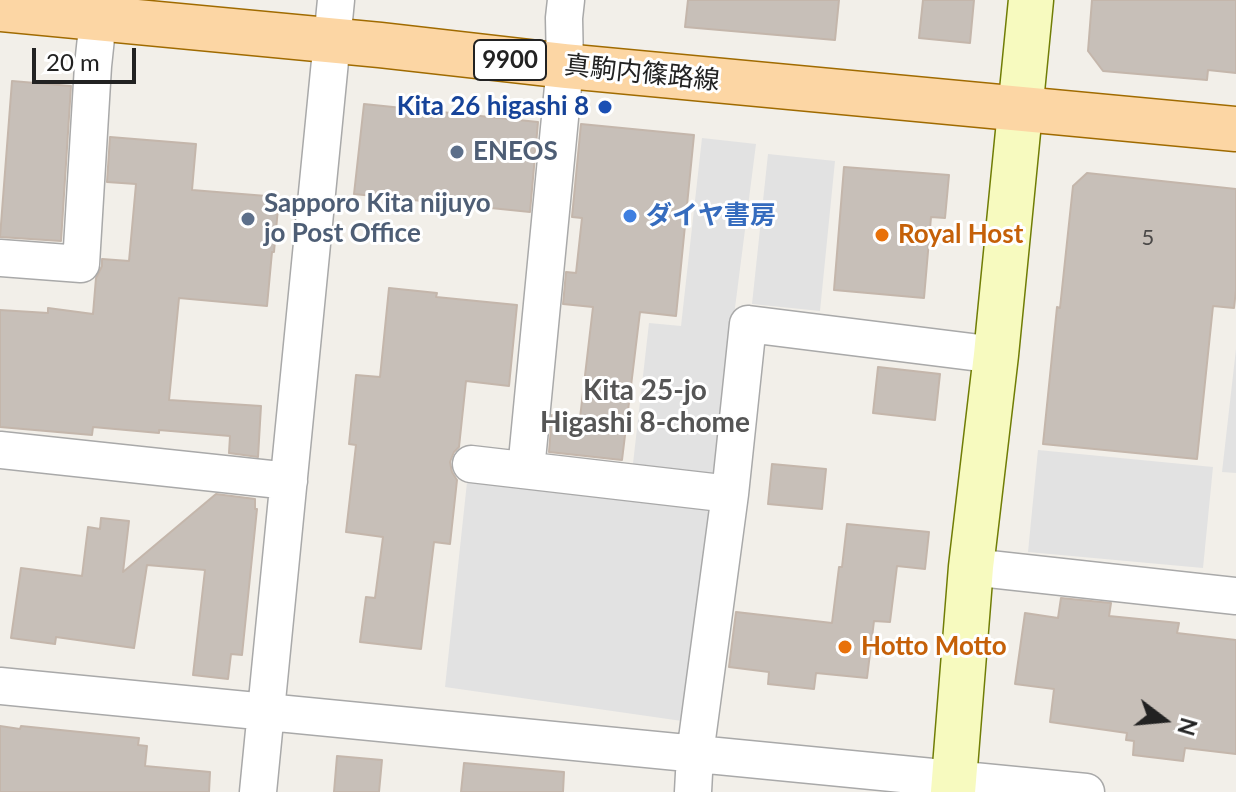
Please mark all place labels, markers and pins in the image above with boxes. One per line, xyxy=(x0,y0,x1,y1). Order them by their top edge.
place label: Kita 26 higashi 8 xyxy=(397,91,589,123)
marker: Kita 26 higashi 8 xyxy=(596,98,614,116)
place label: ENEOS xyxy=(473,136,558,168)
marker: ENEOS xyxy=(448,143,466,161)
place label: Sapporo Kita nijuyo jo Post Office xyxy=(264,188,491,250)
place label: ダイヤ書房 xyxy=(646,200,776,232)
marker: ダイヤ書房 xyxy=(621,207,639,225)
marker: Sapporo Kita nijuyo jo Post Office xyxy=(239,210,257,228)
place label: Royal Host xyxy=(898,219,1023,251)
marker: Royal Host xyxy=(873,226,891,244)
place label: Hotto Motto xyxy=(861,631,1007,663)
marker: Hotto Motto xyxy=(836,638,854,656)

